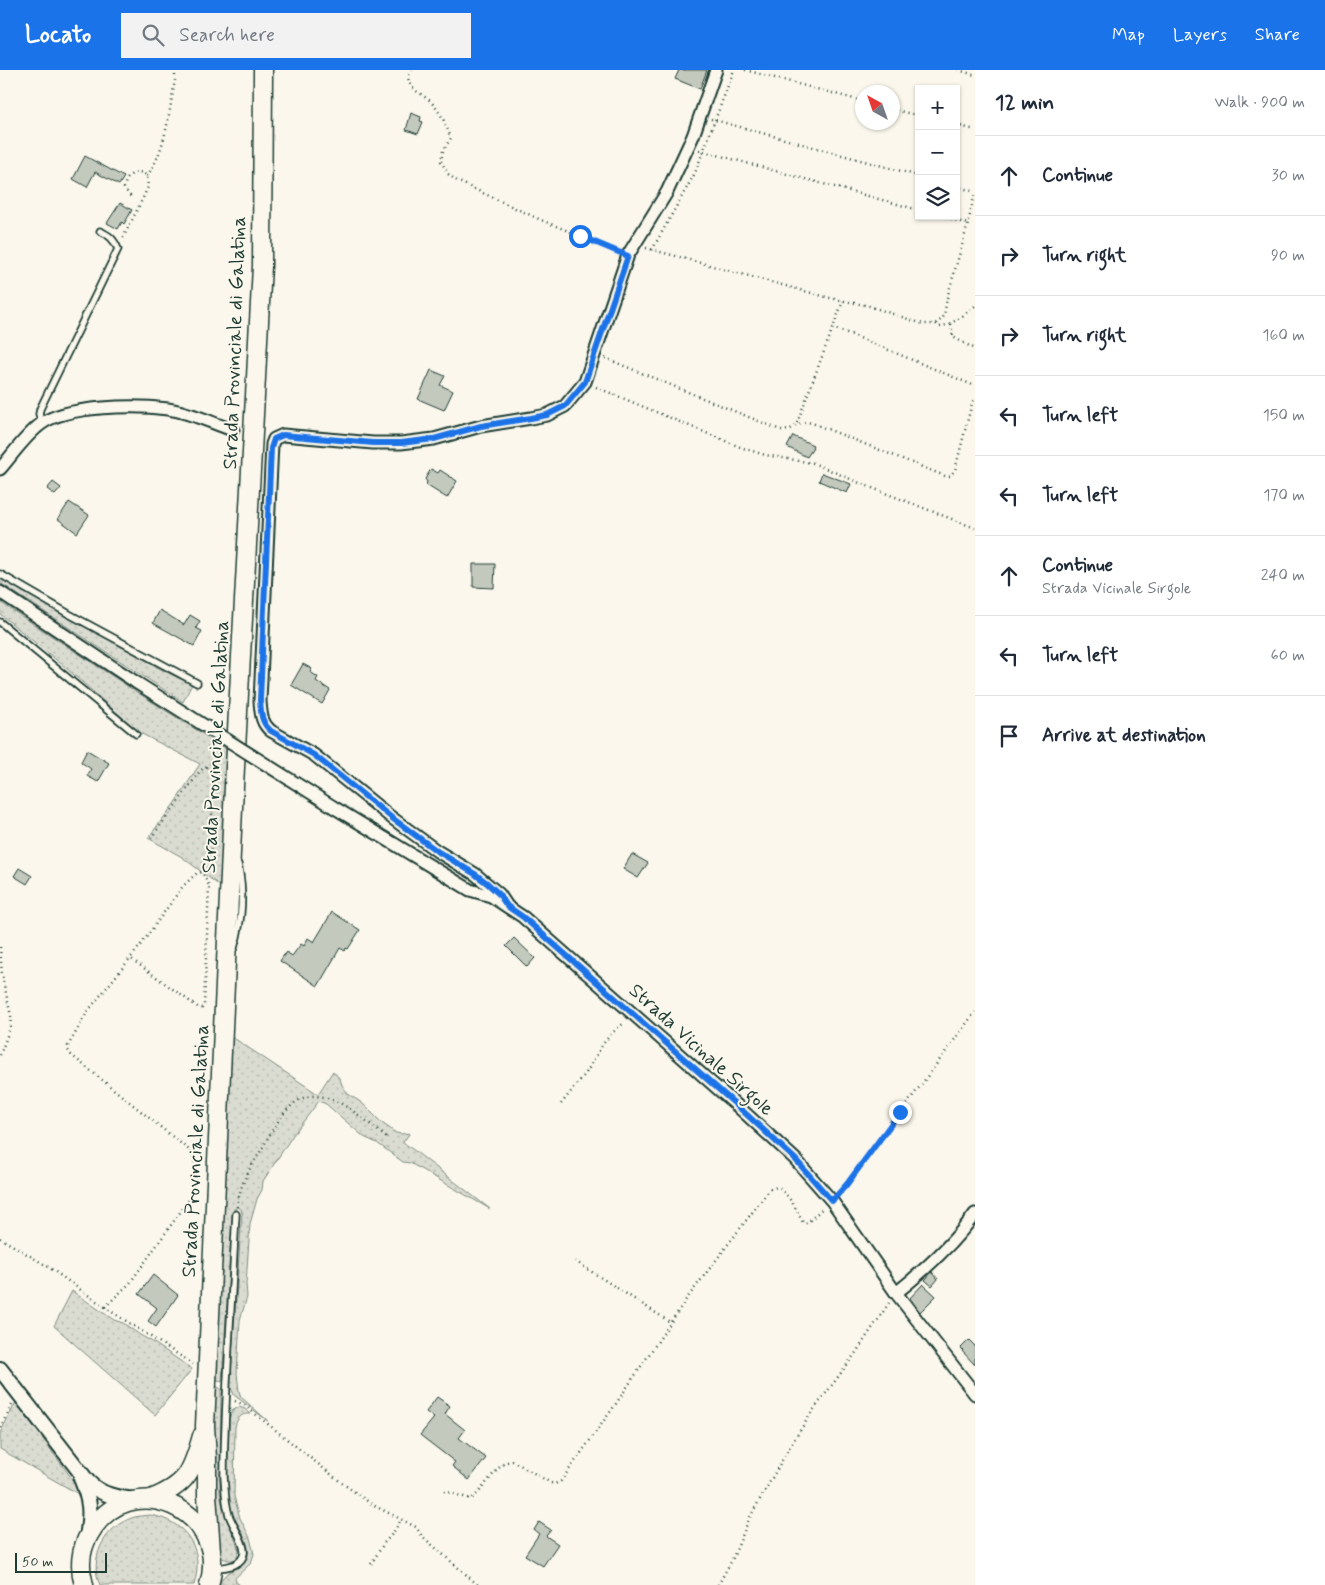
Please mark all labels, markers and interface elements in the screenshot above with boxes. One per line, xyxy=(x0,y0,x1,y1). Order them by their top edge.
search box xyxy=(121,13,471,58)
text: Locato xyxy=(25,20,91,51)
icon: search xyxy=(139,21,167,49)
text: Search here xyxy=(179,23,275,48)
text: Map xyxy=(1112,23,1145,47)
text: Layers xyxy=(1173,23,1227,47)
text: Share xyxy=(1255,23,1300,47)
north arrow xyxy=(855,85,900,130)
map controls xyxy=(915,85,960,220)
button: + xyxy=(915,85,960,130)
text: 12 min xyxy=(995,89,1054,117)
text: Walk · 900 m xyxy=(1214,92,1305,113)
button: − xyxy=(915,130,960,175)
icon: ahead xyxy=(995,162,1023,190)
text: Continue xyxy=(1042,163,1113,188)
text: 30 m xyxy=(1272,165,1305,186)
button: layers xyxy=(915,175,960,220)
street label: Strada Provinciale di Galatina xyxy=(217,216,253,470)
route start xyxy=(569,225,592,248)
icon: right xyxy=(995,242,1023,270)
text: Turn right xyxy=(1042,243,1126,268)
text: 90 m xyxy=(1271,245,1305,266)
icon: right xyxy=(995,322,1023,350)
text: Turn right xyxy=(1042,323,1126,348)
text: 160 m xyxy=(1262,325,1305,346)
icon: left xyxy=(995,402,1023,430)
text: Turn left xyxy=(1042,403,1118,428)
text: 150 m xyxy=(1263,405,1305,426)
icon: left xyxy=(995,482,1023,510)
text: Turn left xyxy=(1042,483,1118,508)
text: 170 m xyxy=(1263,485,1305,506)
text: Continue xyxy=(1042,553,1113,578)
icon: ahead xyxy=(995,562,1023,590)
text: 240 m xyxy=(1261,565,1305,586)
text: Strada Vicinale Sirgole xyxy=(1042,578,1191,599)
street label: Strada Provinciale di Galatina xyxy=(196,620,236,874)
icon: left xyxy=(995,642,1023,670)
text: Turn left xyxy=(1042,643,1118,668)
text: 60 m xyxy=(1271,645,1305,666)
icon: arrive xyxy=(995,722,1023,750)
text: Arrive at destination xyxy=(1042,723,1206,748)
street label: Strada Vicinale Sirgole xyxy=(621,978,779,1124)
street label: Strada Provinciale di Galatina xyxy=(176,1024,216,1278)
route end xyxy=(889,1101,912,1124)
scale bar xyxy=(15,1550,108,1573)
text: 50 m xyxy=(22,1553,53,1571)

